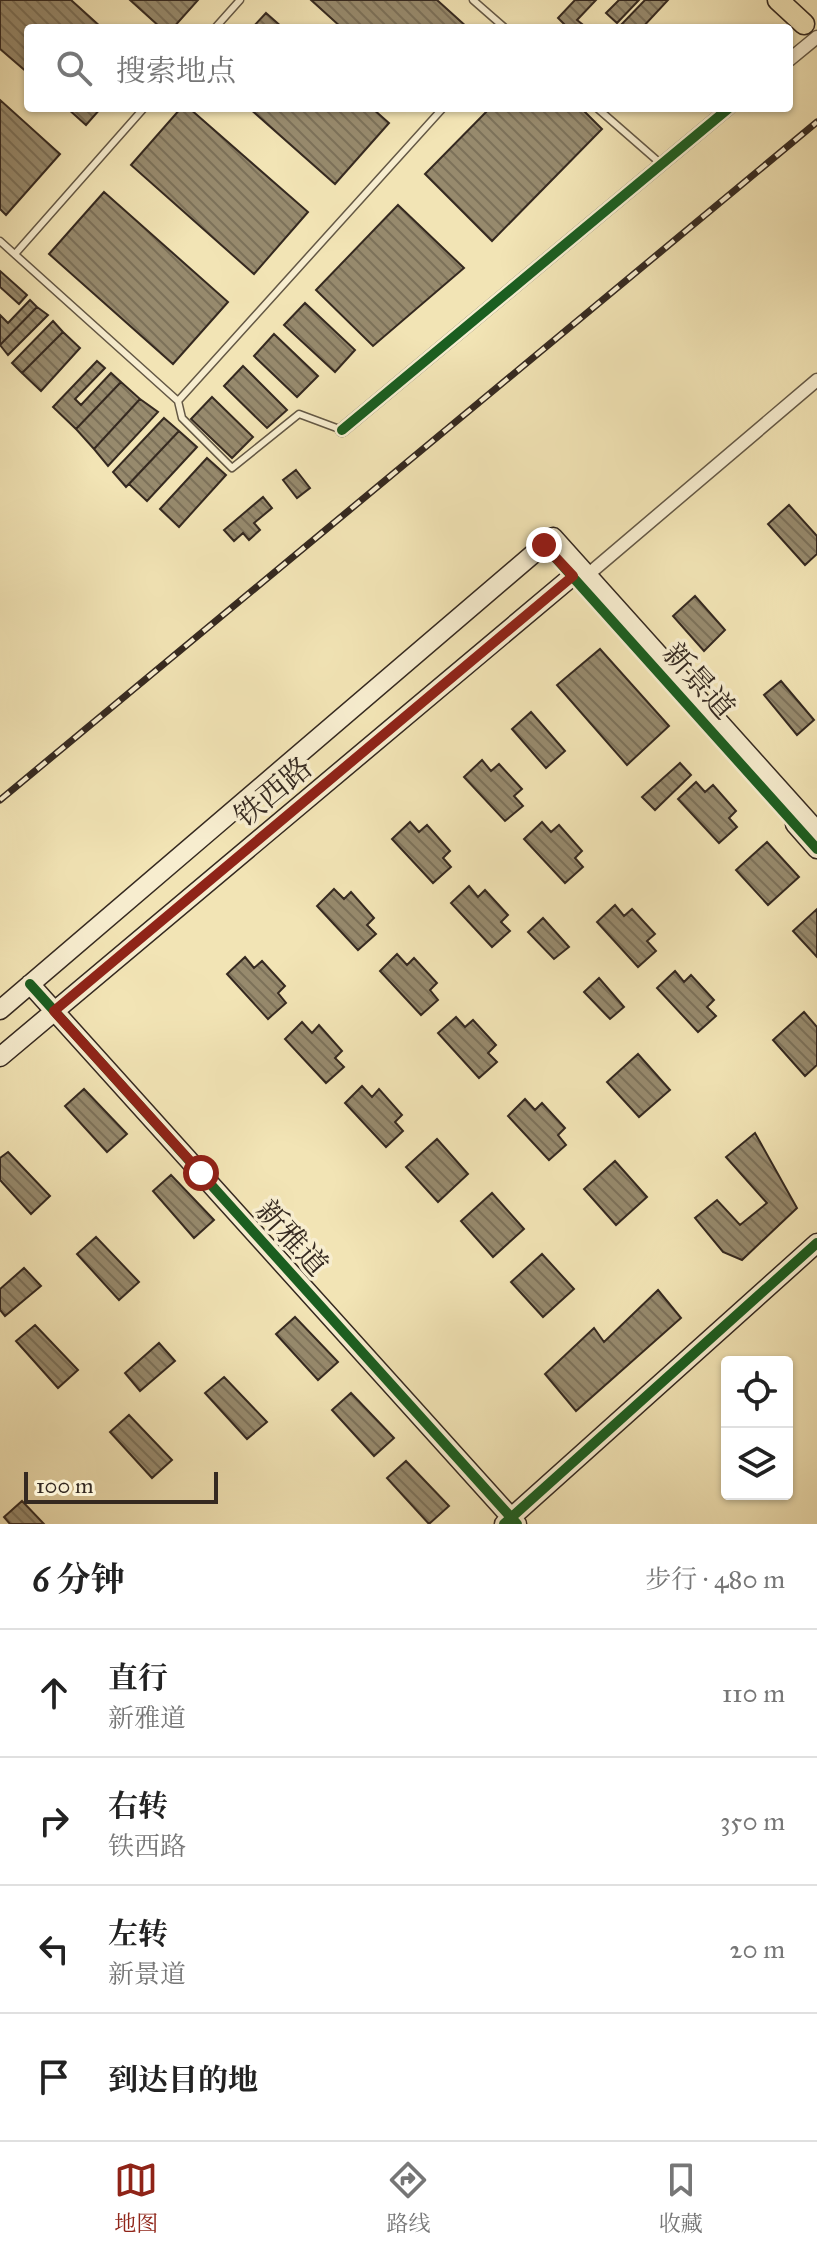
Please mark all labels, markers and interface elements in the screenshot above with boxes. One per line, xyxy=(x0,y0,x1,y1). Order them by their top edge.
search box xyxy=(24,24,793,112)
icon: search xyxy=(52,46,96,90)
text: 搜索地点 xyxy=(116,53,236,89)
route end xyxy=(526,527,562,563)
street label: 新景道 xyxy=(656,636,742,726)
street label: 铁西路 xyxy=(227,749,319,835)
route start xyxy=(183,1155,219,1191)
street label: 新雅道 xyxy=(249,1193,335,1283)
map controls xyxy=(721,1356,793,1500)
button: locate xyxy=(721,1356,793,1428)
button: layers xyxy=(721,1428,793,1500)
scale bar xyxy=(24,1468,218,1504)
text: 100 m xyxy=(36,1472,93,1499)
text: 6 分钟 xyxy=(32,1559,125,1600)
text: 步行 · 480 m xyxy=(645,1563,785,1595)
text: 直行 xyxy=(108,1660,168,1696)
icon: ahead xyxy=(32,1671,76,1715)
text: 110 m xyxy=(722,1677,785,1709)
text: 新雅道 xyxy=(108,1702,186,1734)
text: 右转 xyxy=(108,1788,168,1824)
icon: right xyxy=(32,1799,76,1843)
text: 350 m xyxy=(720,1805,785,1837)
text: 铁西路 xyxy=(108,1830,186,1862)
text: 左转 xyxy=(108,1916,168,1952)
icon: left xyxy=(32,1927,76,1971)
text: 20 m xyxy=(730,1933,785,1965)
text: 新景道 xyxy=(108,1958,186,1990)
icon: arrive xyxy=(32,2055,76,2099)
text: 到达目的地 xyxy=(108,2062,258,2098)
tab: 地图 xyxy=(114,2158,158,2237)
tab: 路线 xyxy=(386,2158,431,2237)
tab: 收藏 xyxy=(659,2158,703,2237)

